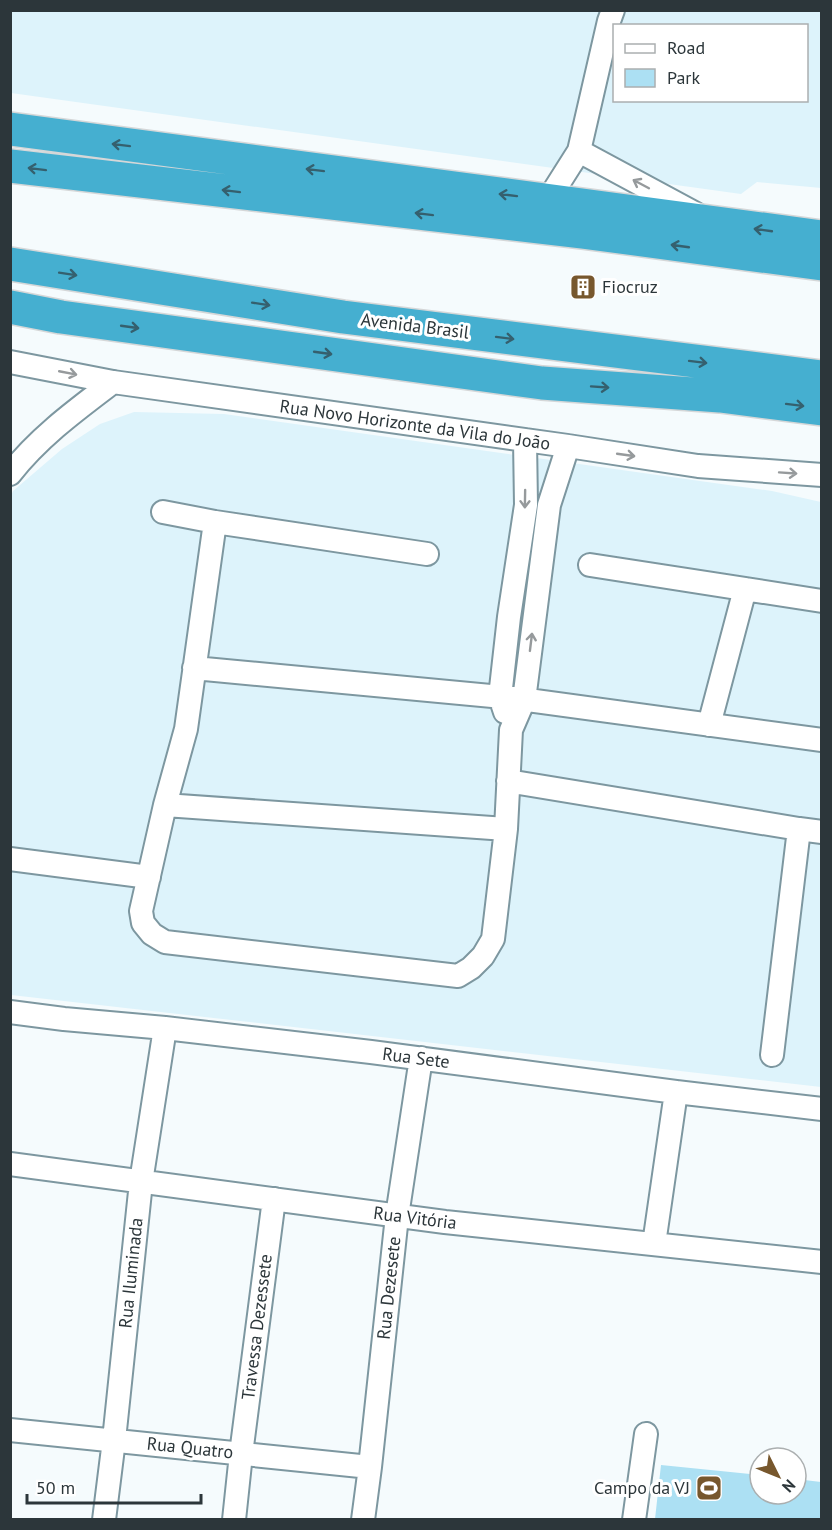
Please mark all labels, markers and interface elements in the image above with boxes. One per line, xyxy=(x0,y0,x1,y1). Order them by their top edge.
legend xyxy=(613,24,808,102)
text: Road xyxy=(667,36,705,59)
text: Park xyxy=(667,66,700,89)
one-way arrow xyxy=(112,139,132,150)
one-way arrow xyxy=(27,163,47,174)
one-way arrow xyxy=(305,164,325,175)
one-way arrow xyxy=(633,178,650,190)
one-way arrow xyxy=(221,186,241,197)
one-way arrow xyxy=(499,189,518,200)
one-way arrow xyxy=(415,208,435,219)
one-way arrow xyxy=(754,224,774,235)
one-way arrow xyxy=(671,240,691,251)
one-way arrow xyxy=(58,268,78,279)
building icon: Fiocruz xyxy=(568,272,598,302)
place label: Fiocruz xyxy=(602,275,658,298)
one-way arrow xyxy=(250,299,270,310)
street label: Avenida Brasil xyxy=(360,307,471,344)
one-way arrow xyxy=(120,321,140,332)
one-way arrow xyxy=(495,332,514,343)
one-way arrow xyxy=(313,348,333,359)
one-way arrow xyxy=(688,357,708,368)
one-way arrow xyxy=(58,368,77,379)
one-way arrow xyxy=(590,382,610,393)
street label: Rua Novo Horizonte da Vila do João xyxy=(278,394,552,455)
one-way arrow xyxy=(784,400,804,411)
one-way arrow xyxy=(615,450,635,461)
one-way arrow xyxy=(778,467,798,478)
one-way arrow xyxy=(519,488,531,508)
one-way arrow xyxy=(526,633,537,653)
street label: Rua Sete xyxy=(381,1042,451,1073)
street label: Rua Vitória xyxy=(372,1201,458,1234)
street label: Rua Iluminada xyxy=(113,1217,148,1329)
street label: Rua Dezesete xyxy=(372,1235,405,1341)
street label: Travessa Dezessete xyxy=(236,1253,277,1401)
street label: Rua Quatro xyxy=(146,1432,234,1463)
north arrow xyxy=(748,1446,808,1506)
scale bar xyxy=(27,1467,201,1505)
sports icon: Campo da VJ xyxy=(694,1473,724,1503)
text: 50 m xyxy=(36,1476,75,1499)
place label: Campo da VJ xyxy=(594,1476,690,1499)
text: N xyxy=(778,1476,800,1497)

